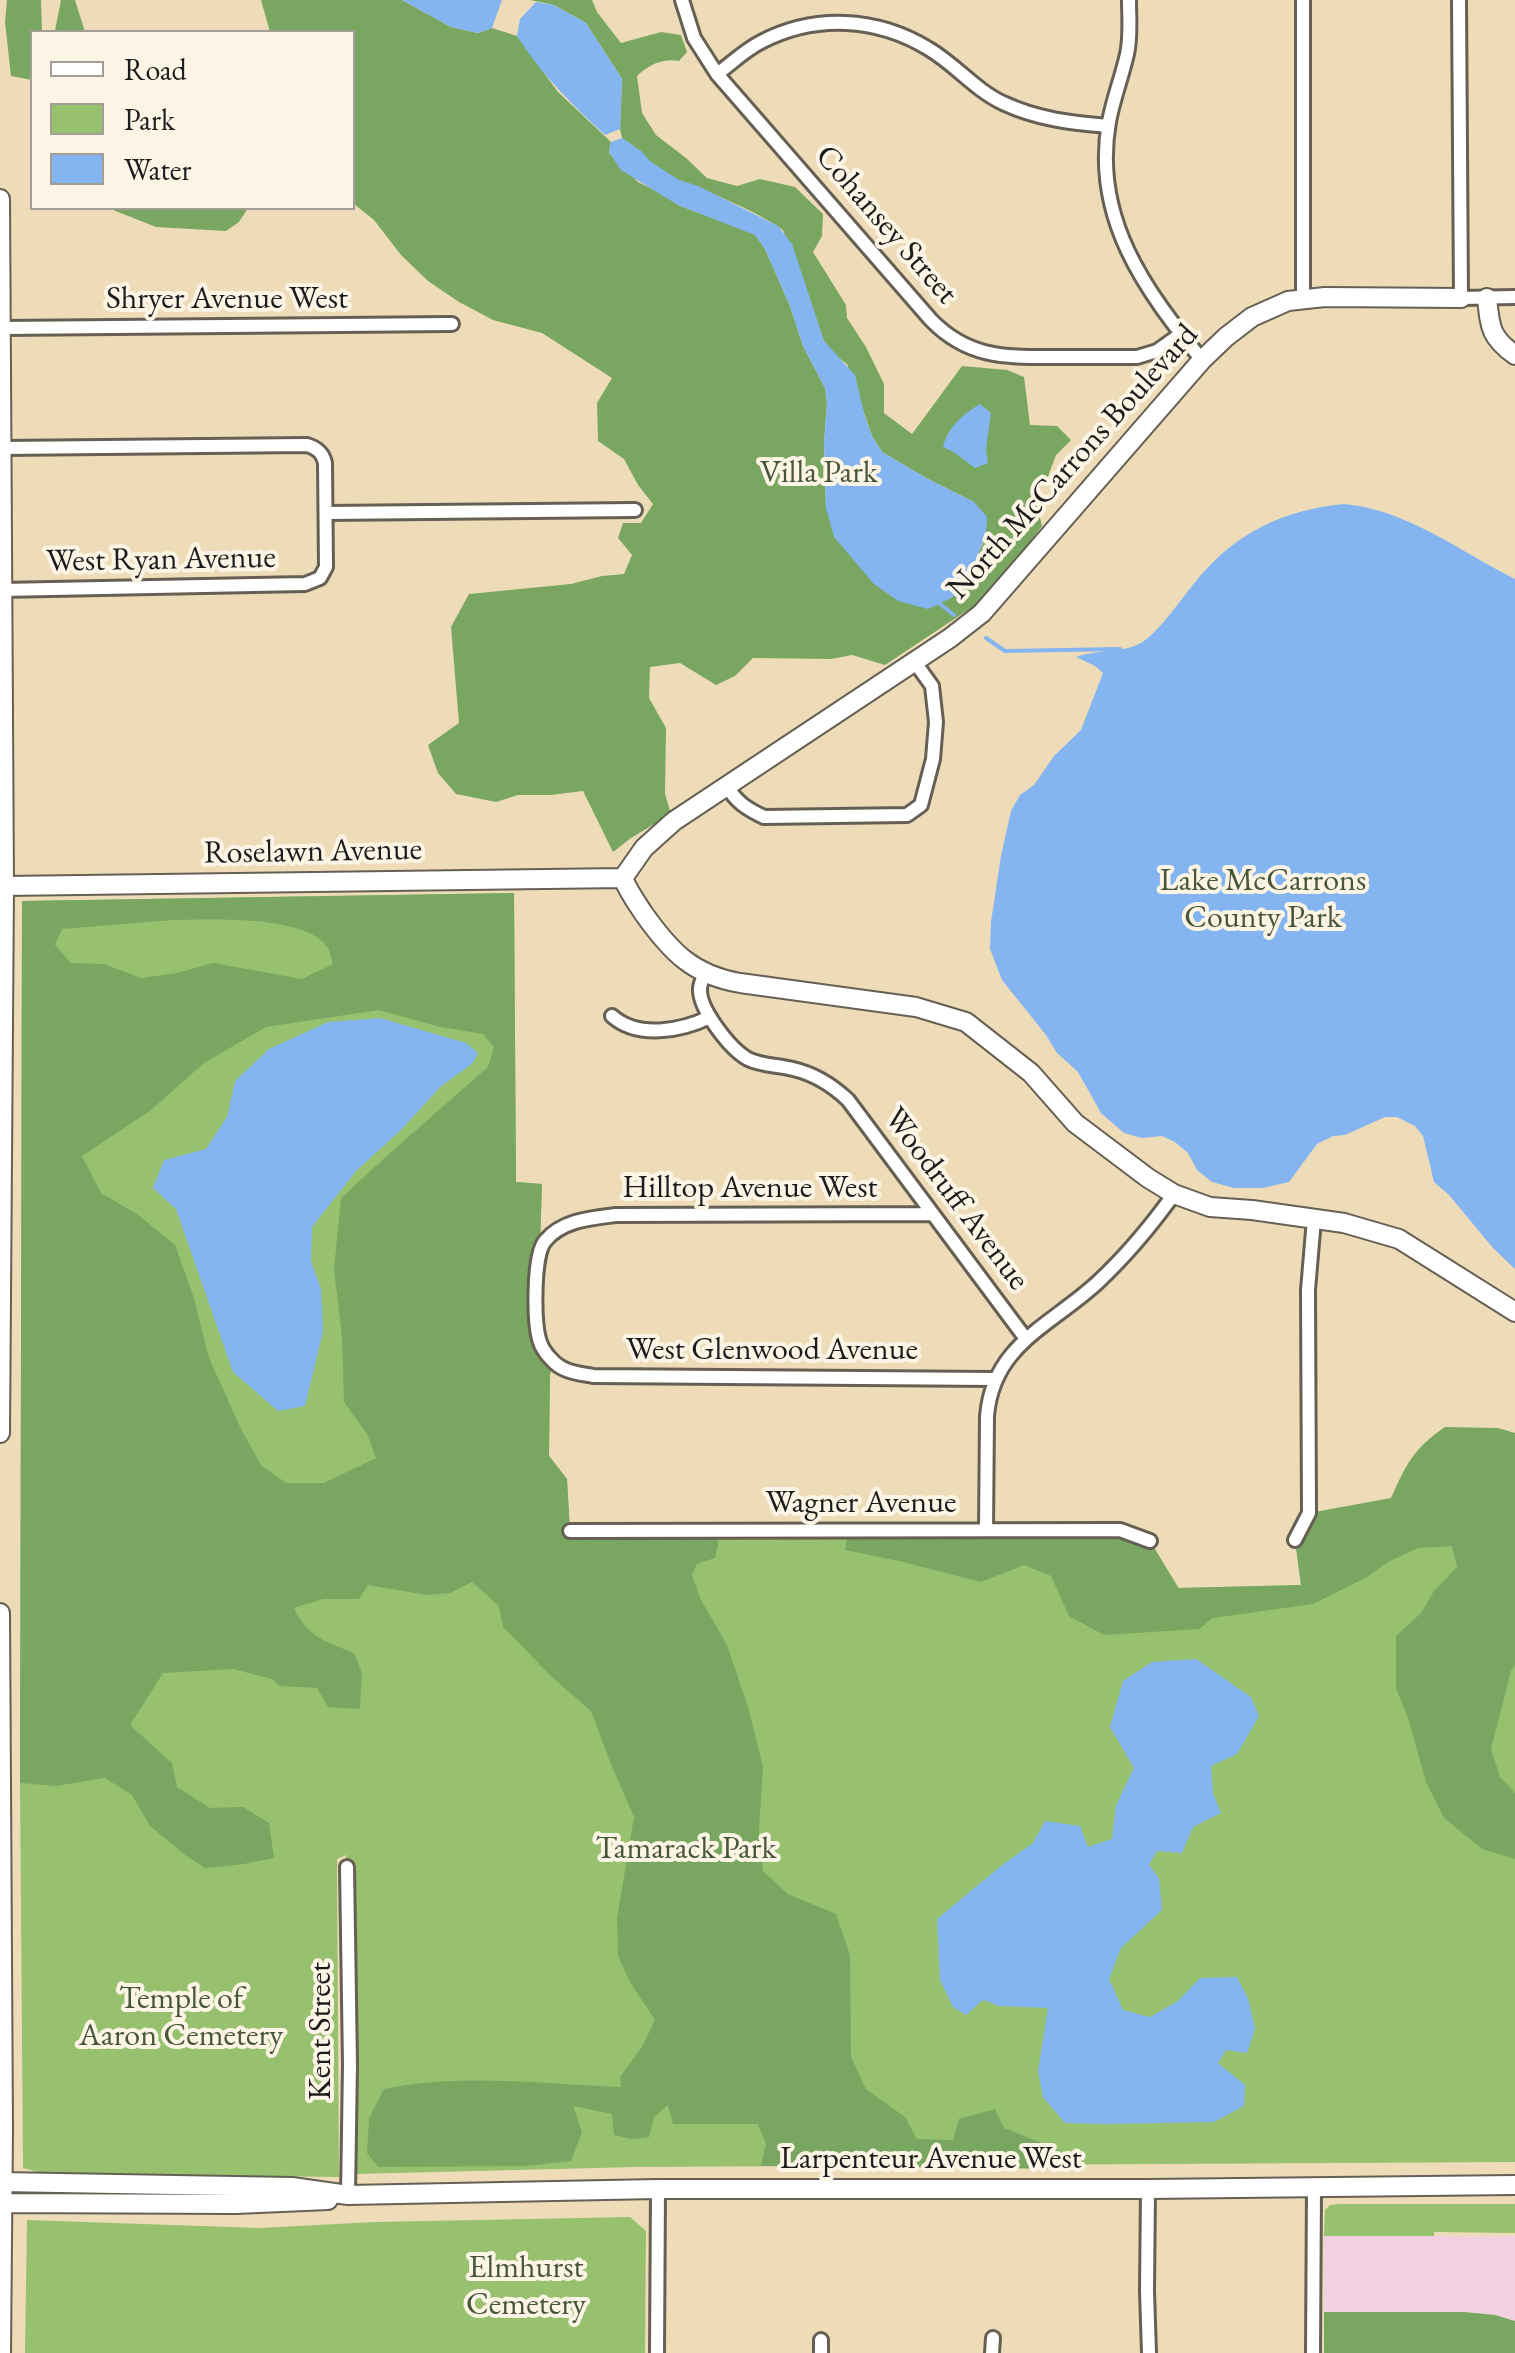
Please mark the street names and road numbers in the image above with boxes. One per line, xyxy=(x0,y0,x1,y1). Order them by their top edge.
street label: Cohansey Street xyxy=(807,138,965,312)
street label: Shryer Avenue West xyxy=(106,280,348,318)
street label: North McCarrons Boulevard xyxy=(939,316,1207,608)
street label: West Ryan Avenue xyxy=(46,539,276,581)
street label: Roselawn Avenue xyxy=(204,831,422,873)
street label: Woodruff Avenue xyxy=(875,1100,1037,1298)
street label: Hilltop Avenue West xyxy=(622,1169,878,1207)
street label: West Glenwood Avenue xyxy=(626,1331,918,1369)
street label: Wagner Avenue xyxy=(765,1484,957,1522)
street label: Kent Street xyxy=(302,1962,340,2100)
street label: Larpenteur Avenue West xyxy=(780,2140,1082,2178)

